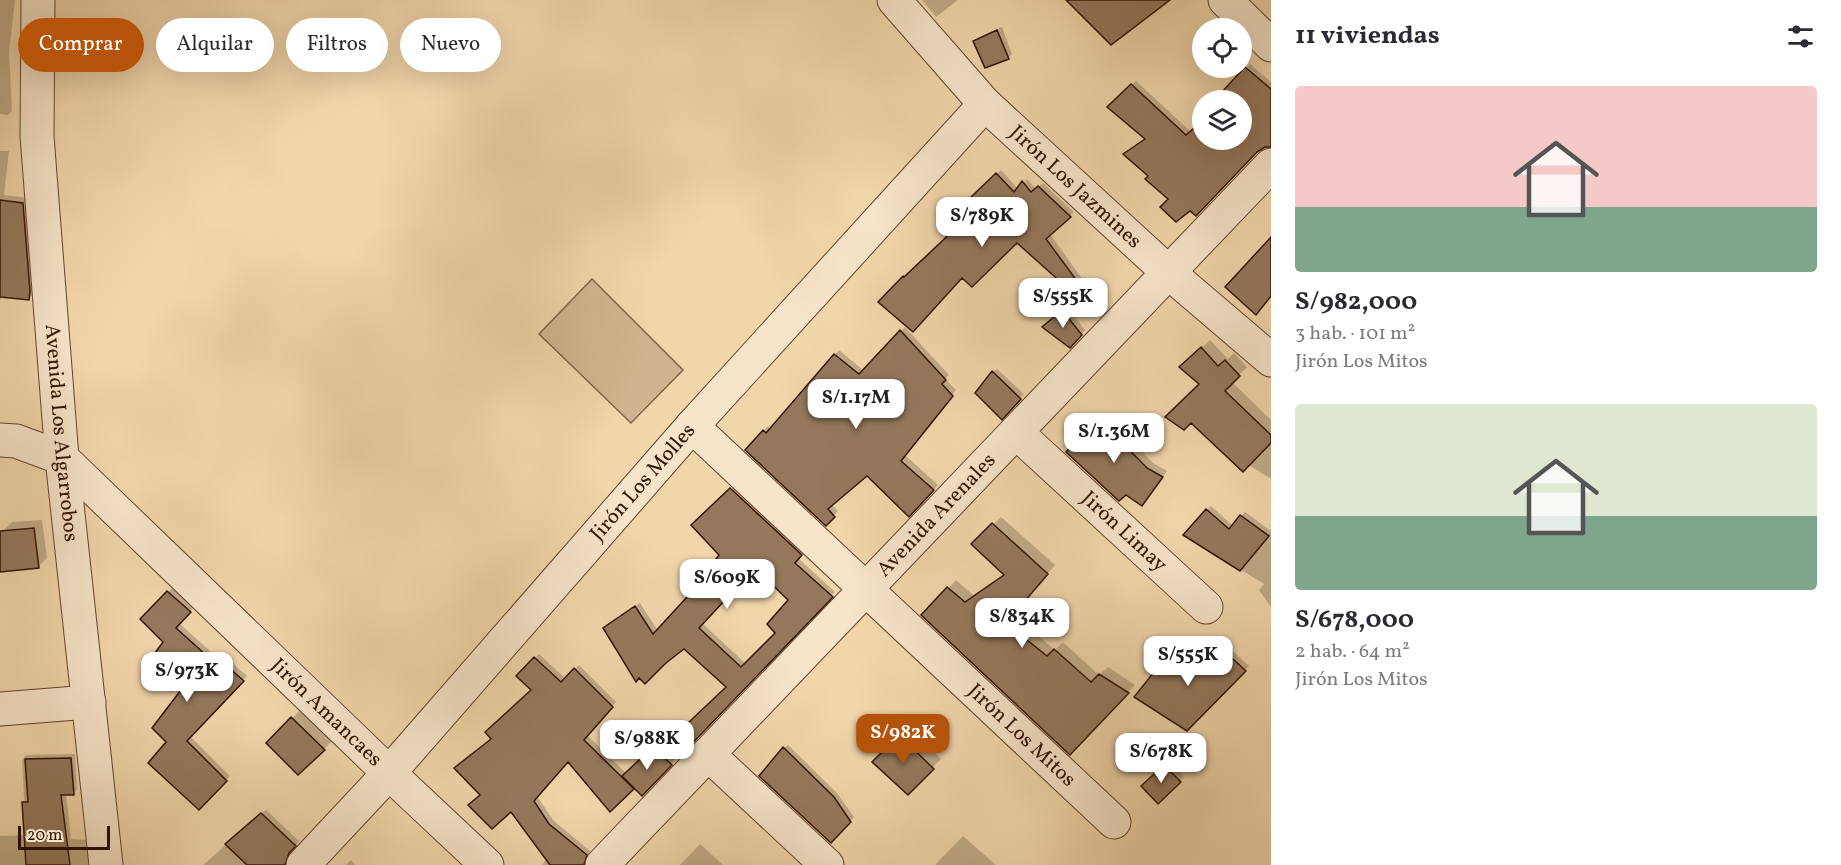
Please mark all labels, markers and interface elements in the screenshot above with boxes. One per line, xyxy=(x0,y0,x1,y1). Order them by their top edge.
chip: Comprar xyxy=(18,18,144,72)
chip: Alquilar xyxy=(156,18,274,72)
chip: Filtros xyxy=(286,18,388,72)
chip: Nuevo xyxy=(400,18,501,72)
map controls xyxy=(1192,18,1252,150)
button: locate xyxy=(1192,18,1252,78)
text: 11 viviendas xyxy=(1295,18,1440,54)
icon: filters xyxy=(1784,20,1817,53)
button: layers xyxy=(1192,90,1252,150)
street label: Jirón Los Jazmines xyxy=(1003,119,1148,255)
icon: home xyxy=(1502,125,1610,233)
pin: S/789K xyxy=(933,197,1031,248)
text: S/789K xyxy=(950,202,1014,230)
pin: S/555K xyxy=(1014,278,1112,329)
text: S/555K xyxy=(1033,283,1093,311)
text: S/982,000 xyxy=(1295,284,1417,320)
text: 3 hab. · 101 m² xyxy=(1295,320,1415,348)
street label: Avenida Los Algarrobos xyxy=(37,323,85,543)
text: Jirón Los Mitos xyxy=(1295,348,1428,376)
pin: S/1.17M xyxy=(801,379,911,430)
text: S/1.17M xyxy=(822,384,890,412)
pin: S/1.36M xyxy=(1059,413,1169,464)
street label: Jirón Los Molles xyxy=(583,417,702,547)
text: S/1.36M xyxy=(1078,418,1150,446)
icon: home xyxy=(1502,443,1610,551)
street label: Avenida Arenales xyxy=(870,447,1003,584)
street label: Jirón Limay xyxy=(1075,484,1174,579)
pin: S/609K xyxy=(678,559,776,610)
text: S/609K xyxy=(694,564,760,592)
pin: S/834K xyxy=(973,598,1071,649)
text: S/678,000 xyxy=(1295,602,1414,638)
text: S/834K xyxy=(989,603,1055,631)
pin: S/555K xyxy=(1139,636,1237,687)
text: 2 hab. · 64 m² xyxy=(1295,638,1410,666)
text: S/555K xyxy=(1158,641,1218,669)
pin: S/973K xyxy=(138,652,236,703)
street label: Jirón Amancaes xyxy=(264,652,389,773)
text: S/973K xyxy=(155,657,219,685)
text: Jirón Los Mitos xyxy=(1295,666,1428,694)
street label: Jirón Los Mitos xyxy=(961,677,1082,794)
pin: S/982K xyxy=(854,714,952,765)
text: S/982K xyxy=(870,719,936,747)
pin: S/988K xyxy=(598,720,696,771)
text: S/988K xyxy=(614,725,680,753)
pin: S/678K xyxy=(1112,733,1210,784)
text: S/678K xyxy=(1129,738,1193,766)
scale bar xyxy=(18,823,110,850)
text: 20 m xyxy=(27,825,62,847)

